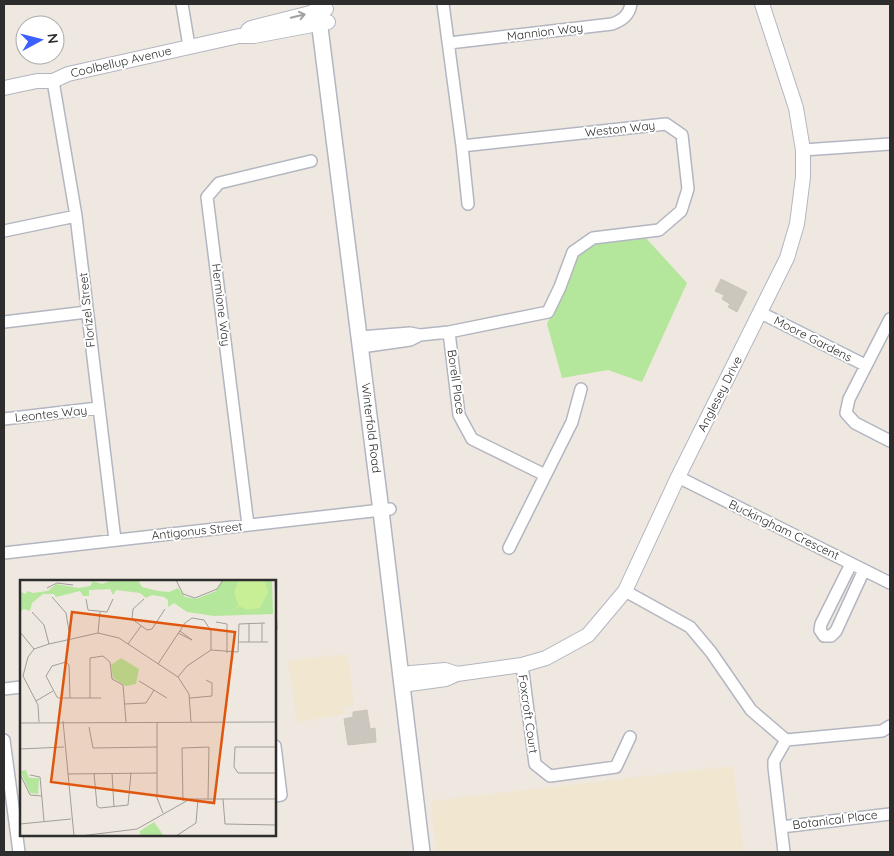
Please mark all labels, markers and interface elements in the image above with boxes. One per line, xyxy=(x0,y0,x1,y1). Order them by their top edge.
one-way arrow xyxy=(290,11,306,20)
north arrow xyxy=(15,15,65,65)
street label: Mannion Way xyxy=(506,19,584,44)
text: N xyxy=(43,32,62,45)
street label: Coolbellup Avenue xyxy=(69,43,173,80)
street label: Weston Way xyxy=(584,117,656,140)
street label: Hermione Way xyxy=(209,263,234,347)
street label: Florizel Street xyxy=(75,272,98,348)
street label: Moore Gardens xyxy=(772,312,855,365)
street label: Borell Place xyxy=(445,349,468,415)
street label: Anglesey Drive xyxy=(694,353,745,434)
street label: Winterfold Road xyxy=(359,382,384,474)
street label: Leontes Way xyxy=(14,402,88,425)
street label: Buckingham Crescent xyxy=(726,496,842,563)
street label: Antigonus Street xyxy=(151,518,243,543)
inset map xyxy=(20,580,276,836)
street label: Foxcroft Court xyxy=(516,674,541,754)
street label: Botanical Place xyxy=(792,807,879,832)

